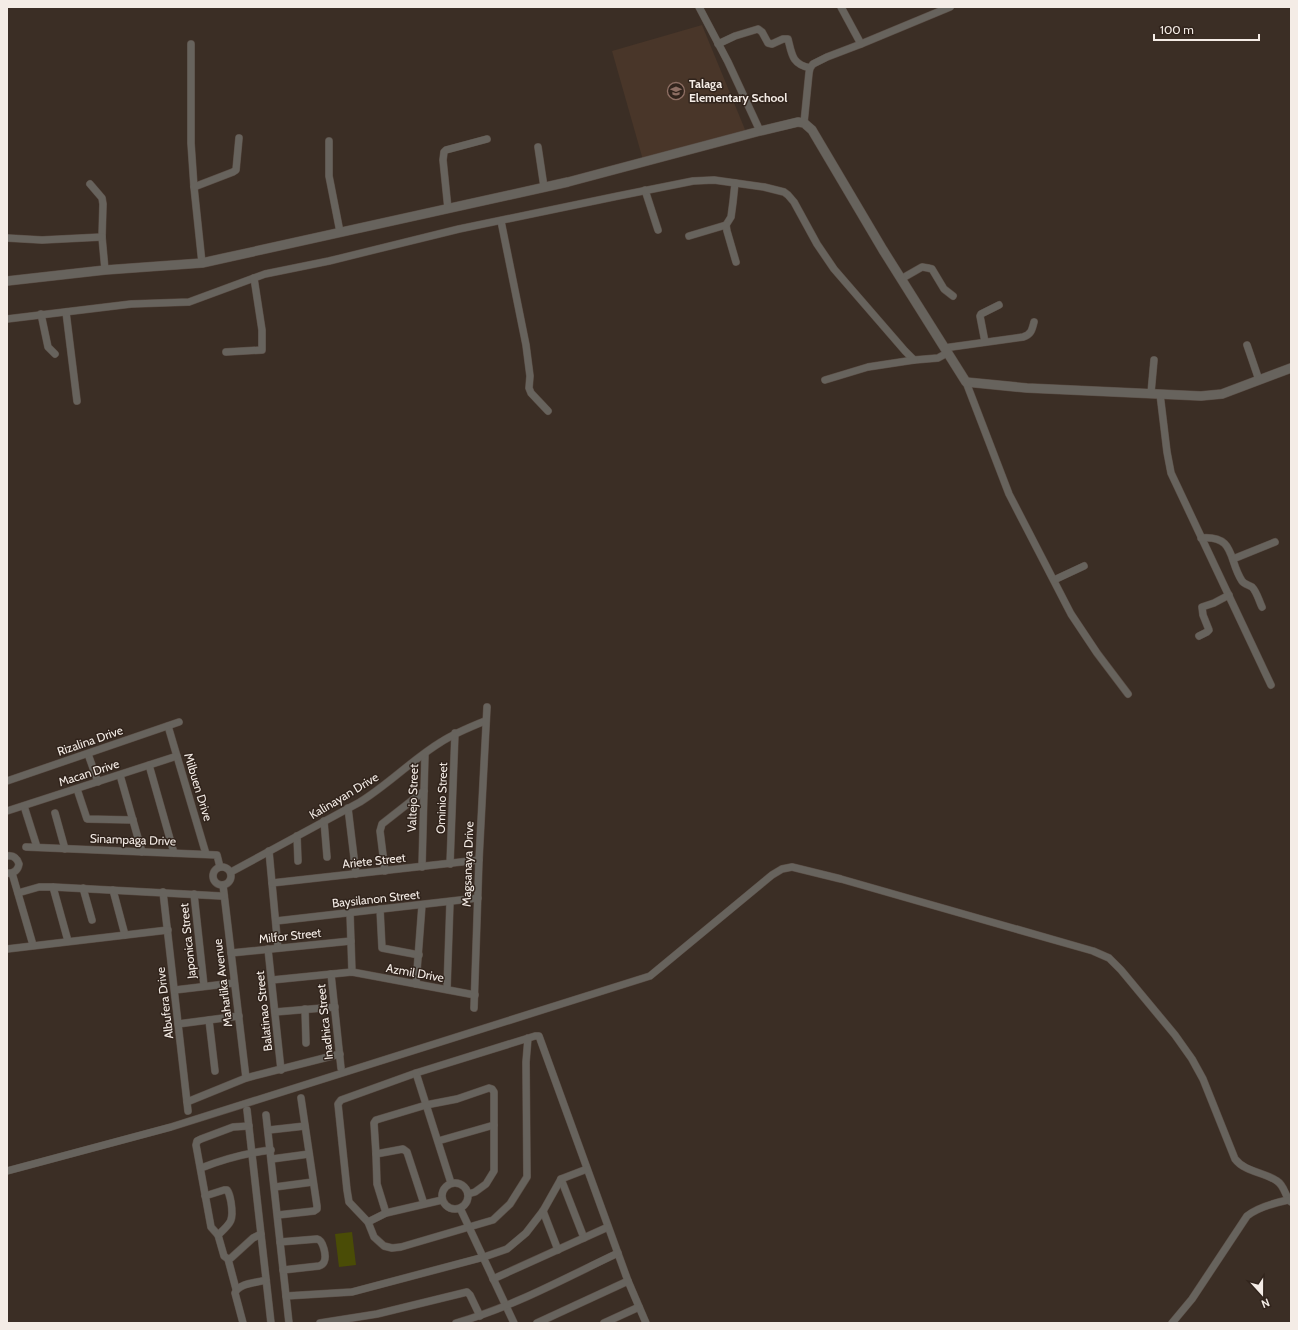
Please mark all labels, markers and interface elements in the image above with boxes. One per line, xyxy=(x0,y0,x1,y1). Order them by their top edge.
scale bar xyxy=(1154,16,1259,42)
text: 100 m xyxy=(1160,22,1194,37)
place label: Talaga Elementary School xyxy=(689,76,787,105)
school or university icon: Talaga Elementary School xyxy=(666,81,686,101)
street label: Rizalina Drive xyxy=(55,722,125,759)
street label: Milbuen Drive xyxy=(181,751,216,823)
street label: Macan Drive xyxy=(57,756,121,789)
street label: Ominio Street xyxy=(433,762,450,834)
street label: Valtejo Street xyxy=(404,764,421,832)
street label: Kalinayan Drive xyxy=(306,769,381,822)
street label: Magsanaya Drive xyxy=(459,821,476,907)
street label: Sinampaga Drive xyxy=(90,830,176,849)
street label: Ariete Street xyxy=(342,850,406,871)
street label: Baysilanon Street xyxy=(331,886,421,911)
street label: Japonica Street xyxy=(176,902,199,981)
street label: Milfor Street xyxy=(258,925,322,946)
street label: Maharlika Avenue xyxy=(210,938,235,1028)
street label: Azmil Drive xyxy=(385,960,445,985)
street label: Albufera Drive xyxy=(153,966,176,1040)
street label: Balatinao Street xyxy=(252,970,275,1052)
street label: Inadhica Street xyxy=(313,984,336,1061)
north arrow xyxy=(1242,1274,1282,1314)
text: N xyxy=(1259,1295,1272,1311)

